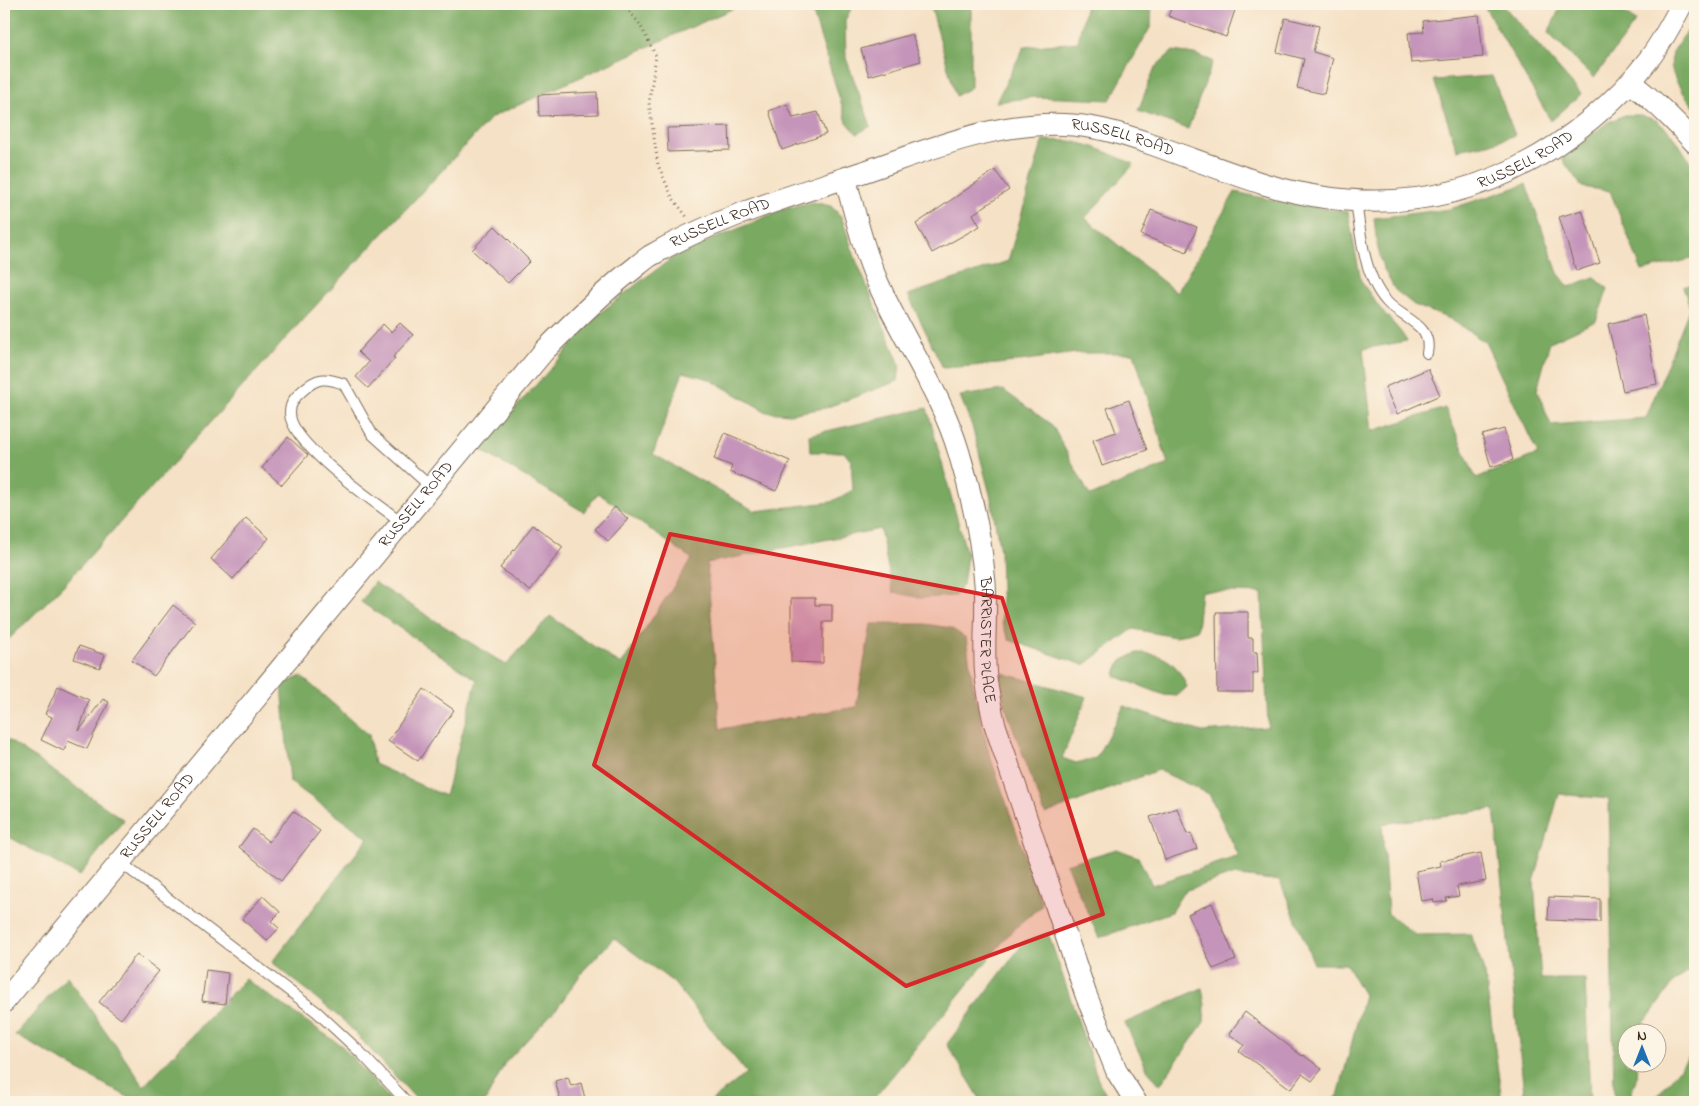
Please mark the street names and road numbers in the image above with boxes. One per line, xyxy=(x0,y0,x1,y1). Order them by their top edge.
street label: RUSSELL ROAD xyxy=(1070,113,1178,163)
street label: RUSSELL ROAD xyxy=(1474,125,1579,195)
street label: RUSSELL ROAD xyxy=(666,192,774,255)
street label: RUSSELL ROAD xyxy=(373,456,460,553)
street label: BARRISTER PLACE xyxy=(972,575,1002,706)
street label: RUSSELL ROAD xyxy=(115,768,201,865)

